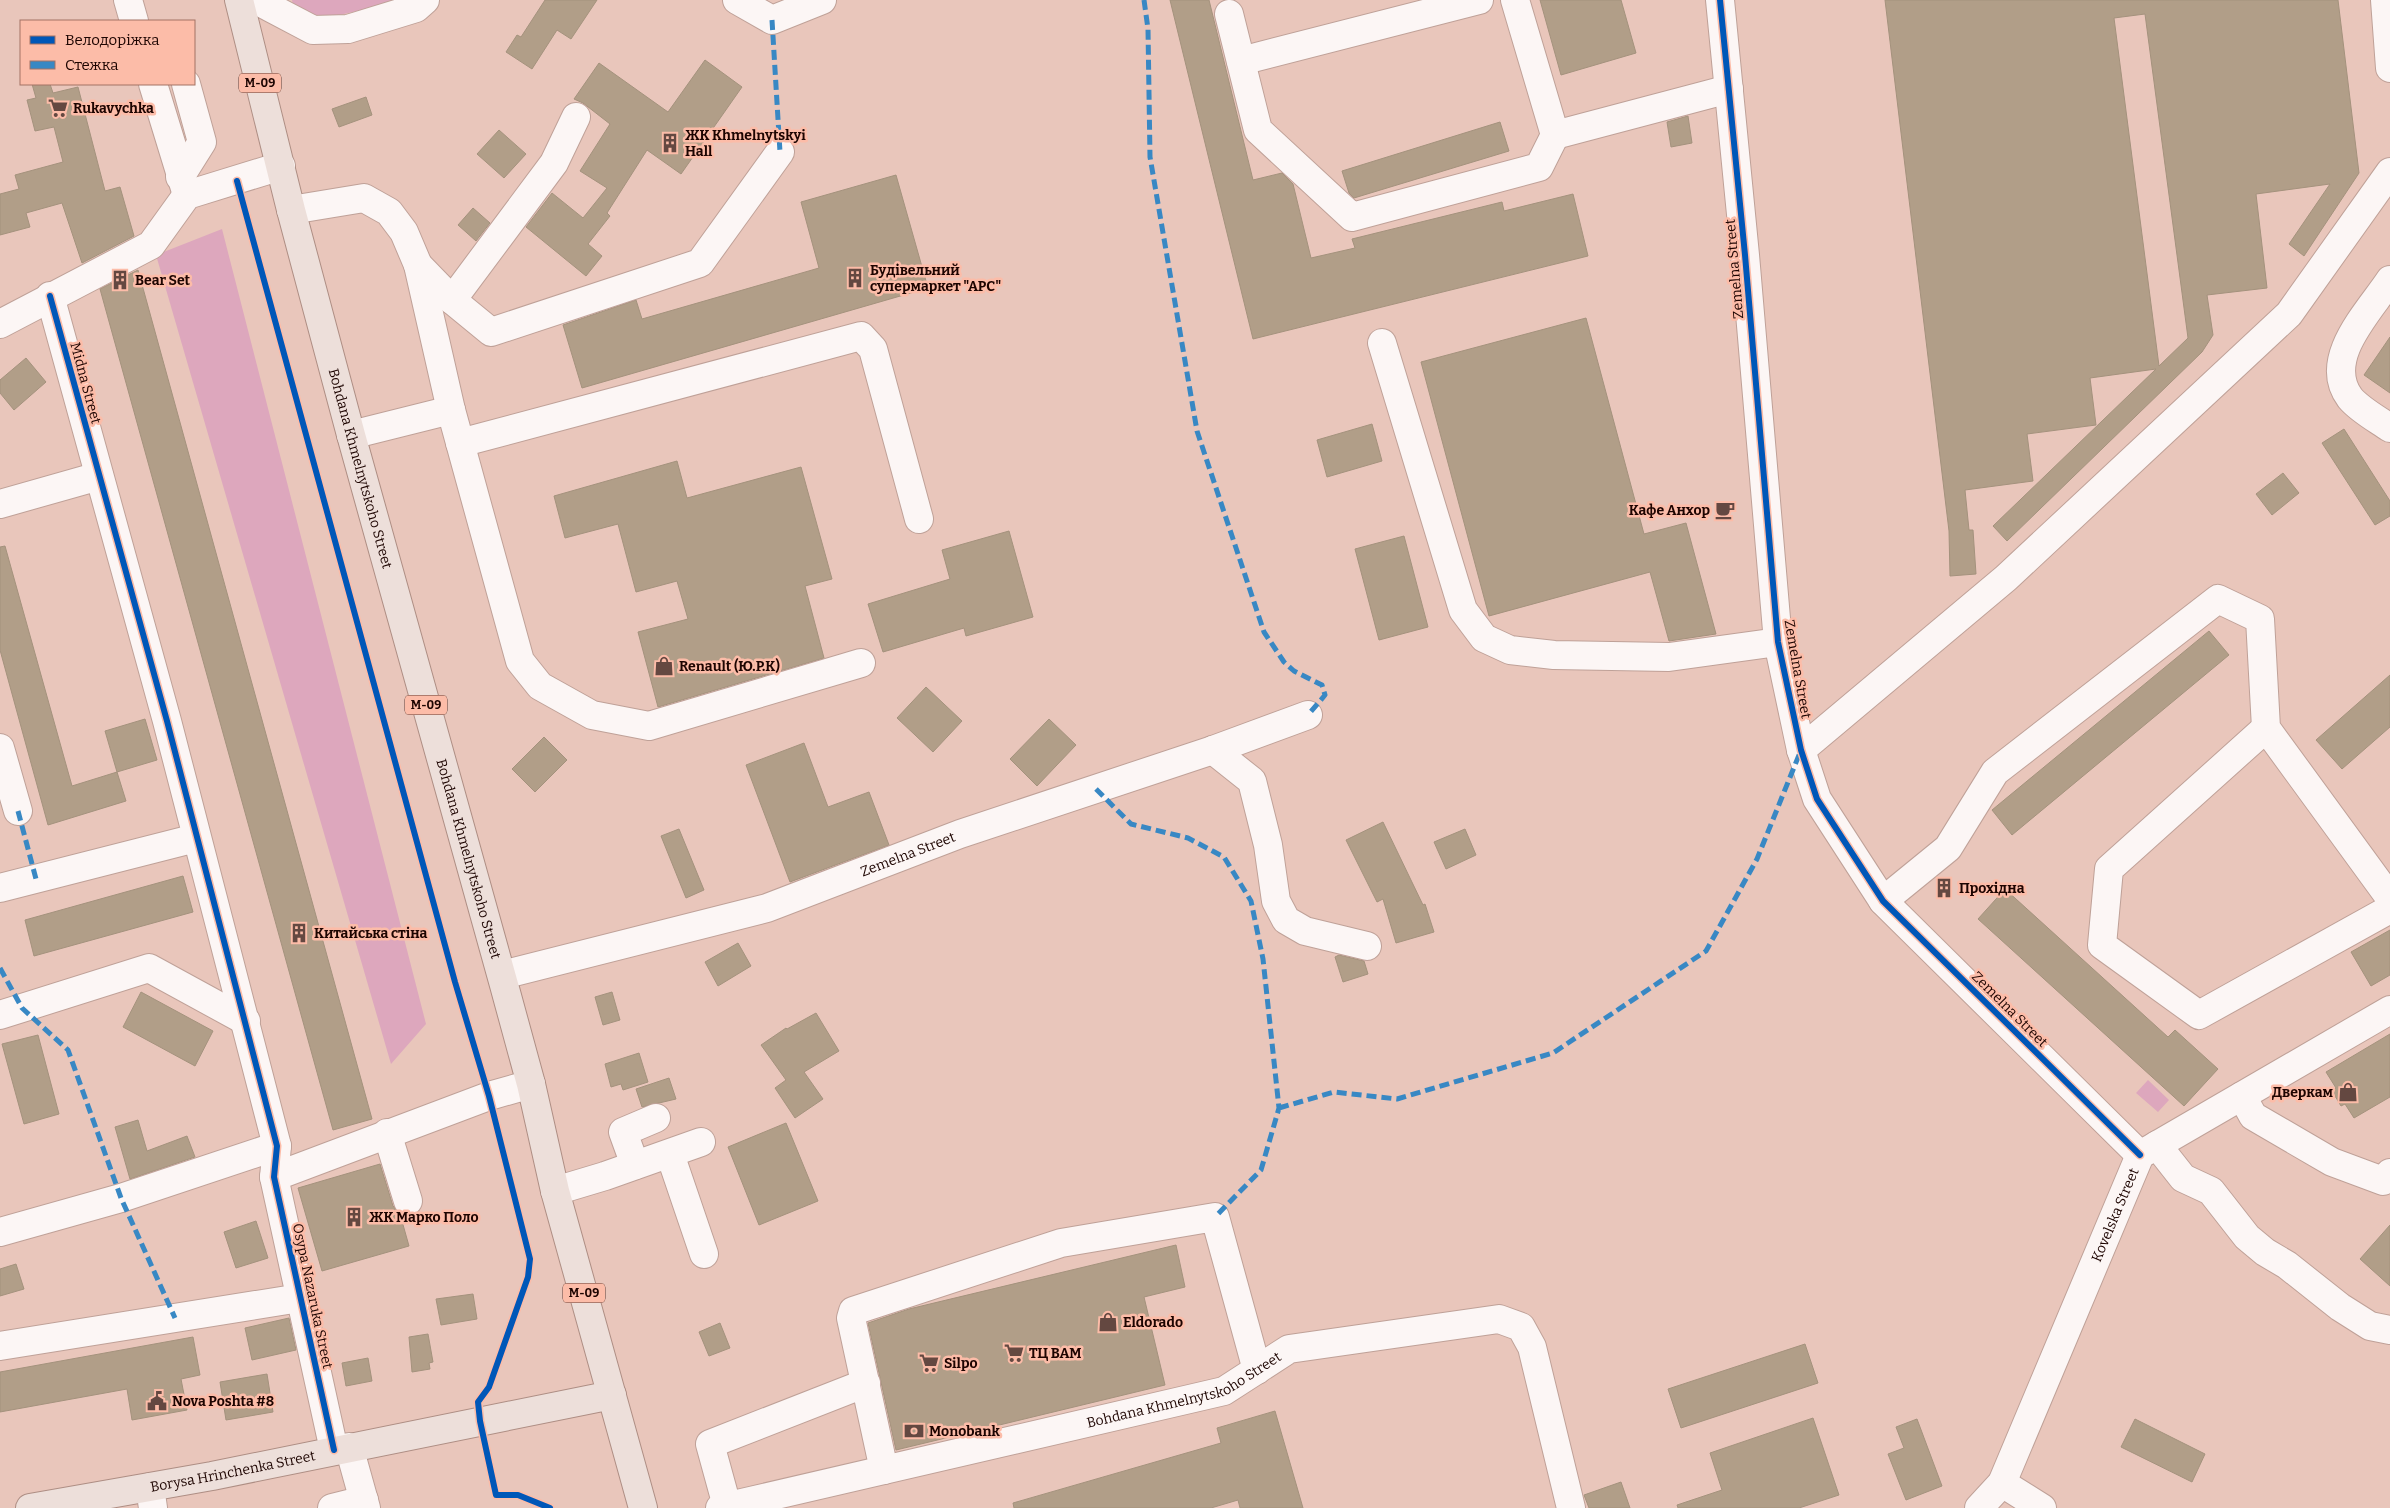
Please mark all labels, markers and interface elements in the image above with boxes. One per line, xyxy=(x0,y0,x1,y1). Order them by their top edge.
legend xyxy=(20,20,195,85)
text: Велодоріжка xyxy=(65,31,159,49)
text: Стежка xyxy=(65,56,118,74)
road number: М-09 xyxy=(239,74,281,92)
supermarket icon: Rukavychka xyxy=(47,97,69,119)
place label: Rukavychka xyxy=(73,100,154,117)
place label: ЖК Khmelnytskyi Hall xyxy=(685,127,806,160)
building icon: ЖК Khmelnytskyi Hall xyxy=(659,132,681,154)
street label: Zemelna Street xyxy=(1722,218,1747,320)
place label: Будівельний супермаркет "АРС" xyxy=(870,262,1001,295)
building icon: Будівельний супермаркет "АРС" xyxy=(844,267,866,289)
building icon: Bear Set xyxy=(109,269,131,291)
place label: Bear Set xyxy=(135,272,191,289)
street label: Midna Street xyxy=(66,340,105,426)
street label: Bohdana Khmelnytskoho Street xyxy=(325,367,396,571)
cafe icon: Кафе Анхор xyxy=(1714,499,1736,521)
place label: Кафе Анхор xyxy=(1629,502,1710,519)
street label: Zemelna Street xyxy=(1780,618,1815,720)
shop icon: Renault (Ю.Р.К) xyxy=(653,655,675,677)
place label: Renault (Ю.Р.К) xyxy=(679,657,780,675)
road number: М-09 xyxy=(405,696,447,714)
street label: Bohdana Khmelnytskoho Street xyxy=(432,757,504,961)
street label: Zemelna Street xyxy=(858,829,958,880)
building icon: Прохідна xyxy=(1933,877,1955,899)
place label: Прохідна xyxy=(1959,880,2025,897)
building icon: Китайська стіна xyxy=(288,922,310,944)
place label: Китайська стіна xyxy=(314,925,428,942)
street label: Zemelna Street xyxy=(1968,968,2051,1051)
shop icon: Дверкам xyxy=(2337,1081,2359,1103)
place label: Дверкам xyxy=(2272,1084,2333,1101)
street label: Kovelska Street xyxy=(2088,1165,2143,1264)
building icon: ЖК Марко Поло xyxy=(343,1206,365,1228)
place label: ЖК Марко Поло xyxy=(369,1209,479,1226)
street label: Osypa Nazaruka Street xyxy=(289,1222,336,1370)
road number: М-09 xyxy=(563,1284,605,1302)
shop icon: Eldorado xyxy=(1097,1311,1119,1333)
place label: Eldorado xyxy=(1123,1314,1183,1331)
supermarket icon: ТЦ ВАМ xyxy=(1003,1342,1025,1364)
place label: ТЦ ВАМ xyxy=(1029,1345,1081,1362)
street label: Bohdana Khmelnytskoho Street xyxy=(1085,1348,1284,1432)
supermarket icon: Silpo xyxy=(918,1352,940,1374)
place label: Silpo xyxy=(944,1355,977,1372)
public building icon: Nova Poshta #8 xyxy=(146,1390,168,1412)
place label: Nova Poshta #8 xyxy=(172,1393,274,1410)
bank icon: Monobank xyxy=(903,1420,925,1442)
place label: Monobank xyxy=(929,1423,1000,1440)
street label: Borysa Hrinchenka Street xyxy=(149,1447,317,1496)

